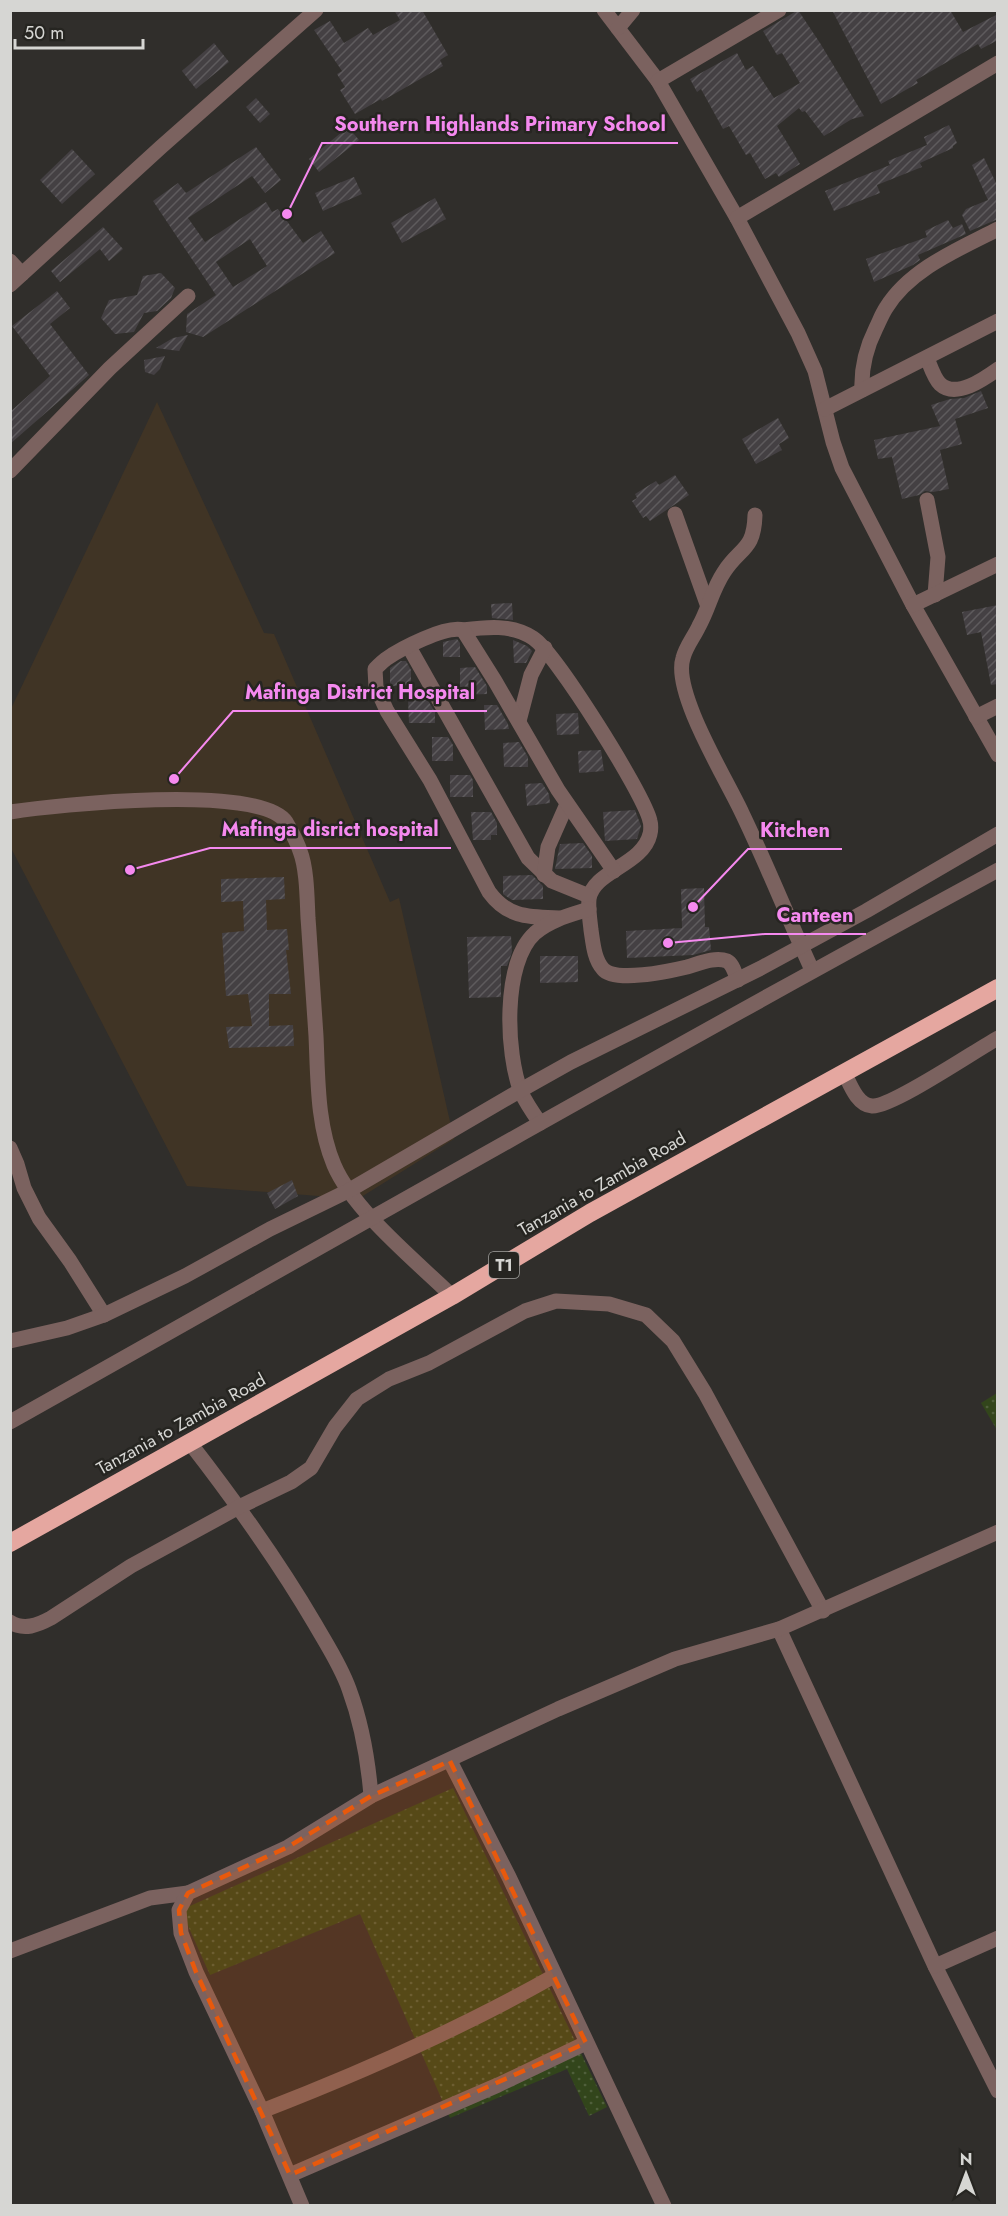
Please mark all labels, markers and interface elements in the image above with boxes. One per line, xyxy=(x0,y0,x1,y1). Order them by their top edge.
scale bar xyxy=(15,12,142,50)
text: 50 m xyxy=(24,20,64,46)
callout: Southern Highlands Primary School xyxy=(322,105,678,143)
text: Southern Highlands Primary School xyxy=(334,110,666,139)
callout: Mafinga District Hospital xyxy=(233,673,487,711)
text: Mafinga District Hospital xyxy=(245,678,475,707)
callout: Mafinga disrict hospital xyxy=(210,810,451,848)
callout: Kitchen xyxy=(748,811,842,849)
text: Mafinga disrict hospital xyxy=(221,815,439,844)
text: Kitchen xyxy=(760,816,830,845)
callout: Canteen xyxy=(765,896,866,934)
text: Canteen xyxy=(776,901,854,930)
street label: Tanzania to Zambia Road xyxy=(513,1125,691,1243)
road number: T1 xyxy=(489,1252,519,1278)
street label: Tanzania to Zambia Road xyxy=(92,1367,270,1481)
north arrow xyxy=(936,2144,996,2204)
text: N xyxy=(960,2148,972,2171)

